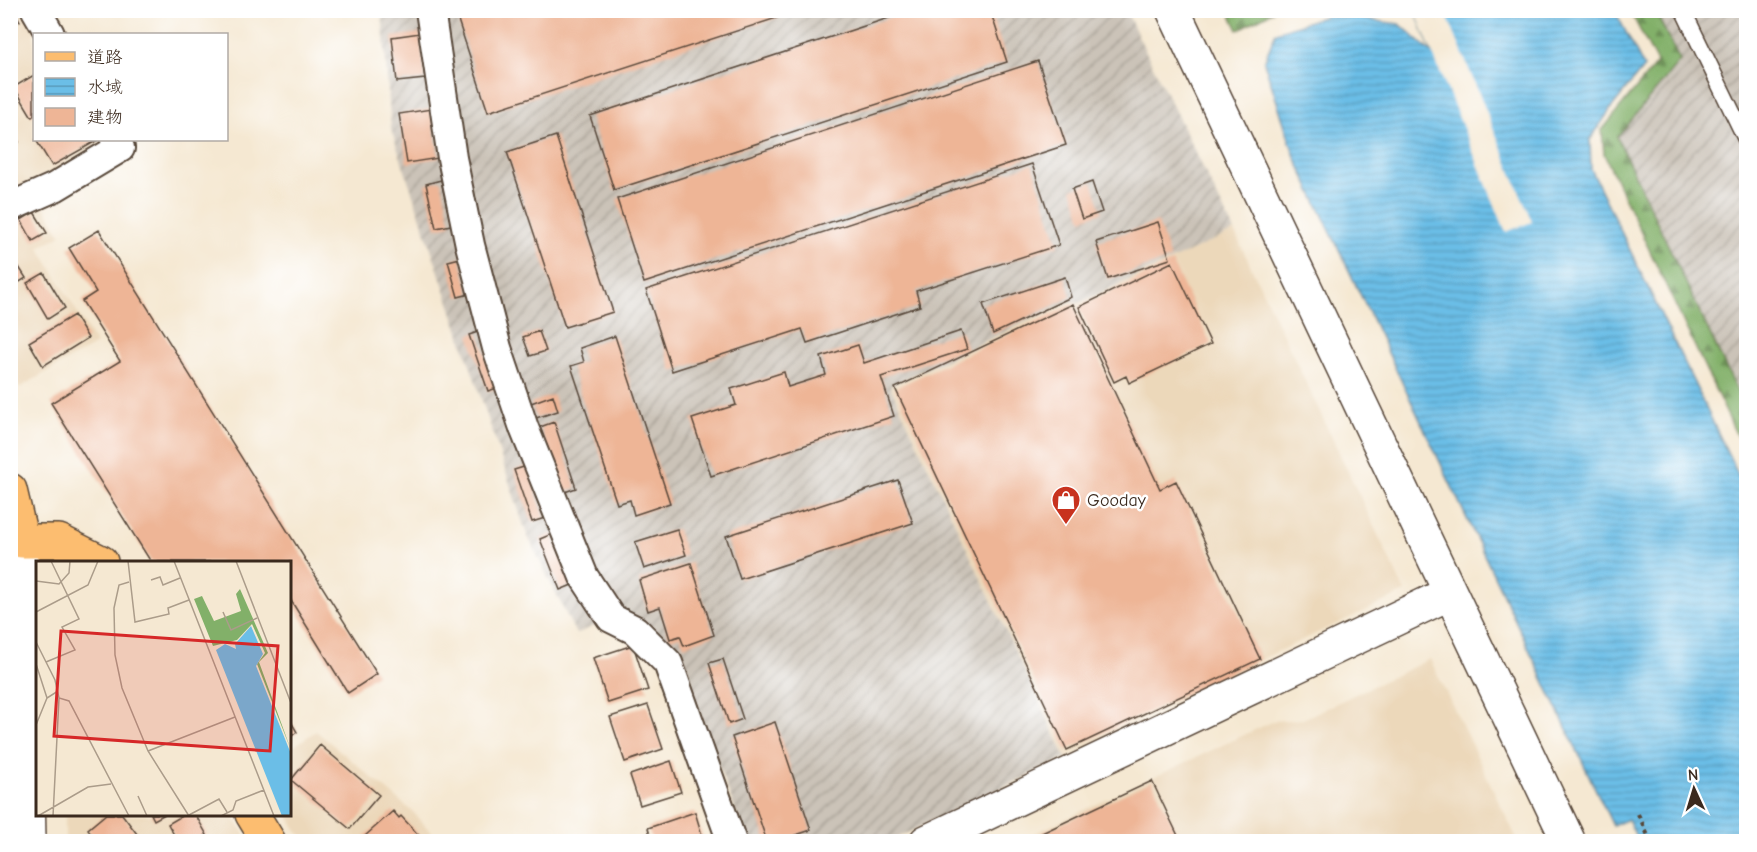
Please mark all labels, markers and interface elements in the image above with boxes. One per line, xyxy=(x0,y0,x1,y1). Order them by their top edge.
legend xyxy=(33,33,228,141)
text: 道路 xyxy=(87,47,123,68)
text: 水域 xyxy=(87,77,123,98)
text: 建物 xyxy=(87,107,123,128)
shop icon: Gooday xyxy=(1050,484,1082,526)
place label: Gooday xyxy=(1087,490,1147,511)
inset map xyxy=(36,561,291,816)
north arrow xyxy=(1664,759,1724,819)
text: N xyxy=(1687,766,1699,784)

